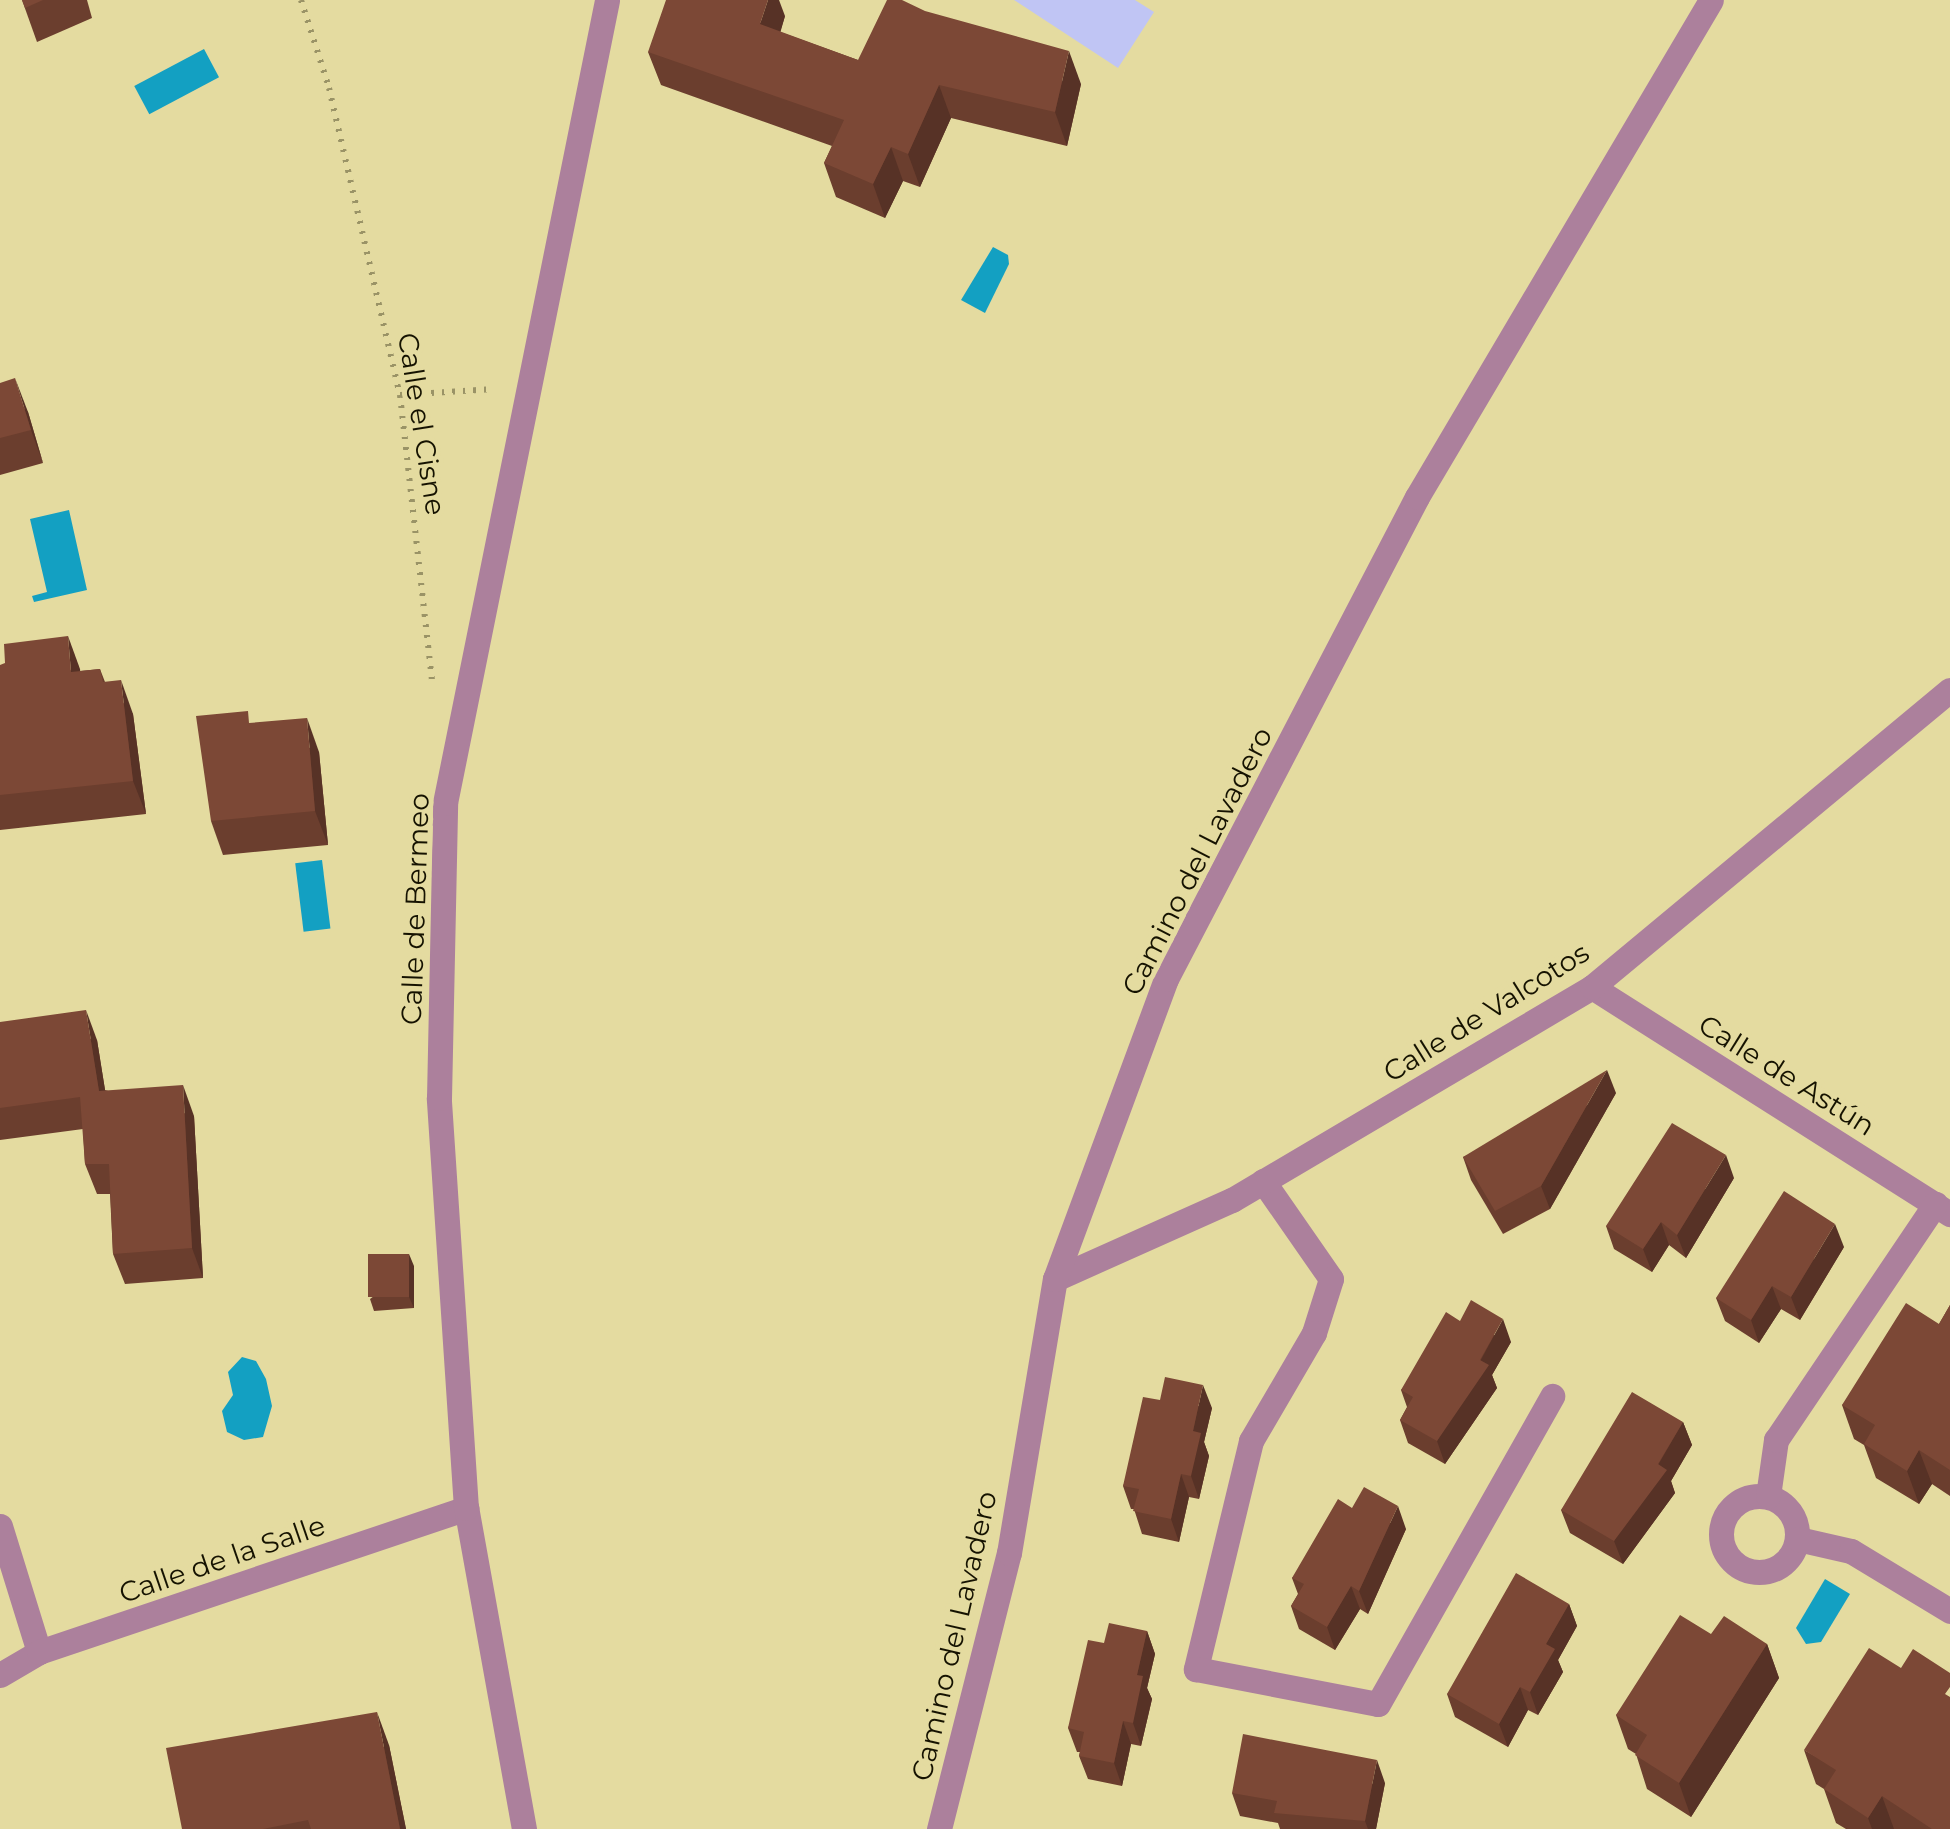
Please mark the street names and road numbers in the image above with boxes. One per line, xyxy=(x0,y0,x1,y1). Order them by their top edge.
street label: Calle el Cisne xyxy=(391,330,453,518)
street label: Camino del Lavadero xyxy=(1115,721,1279,1001)
street label: Calle de Bermeo xyxy=(394,793,436,1025)
street label: Calle de Valcotos xyxy=(1377,935,1595,1089)
street label: Calle de Astún xyxy=(1693,1007,1881,1143)
street label: Camino del Lavadero xyxy=(904,1488,1004,1784)
street label: Calle de la Salle xyxy=(115,1508,329,1610)

